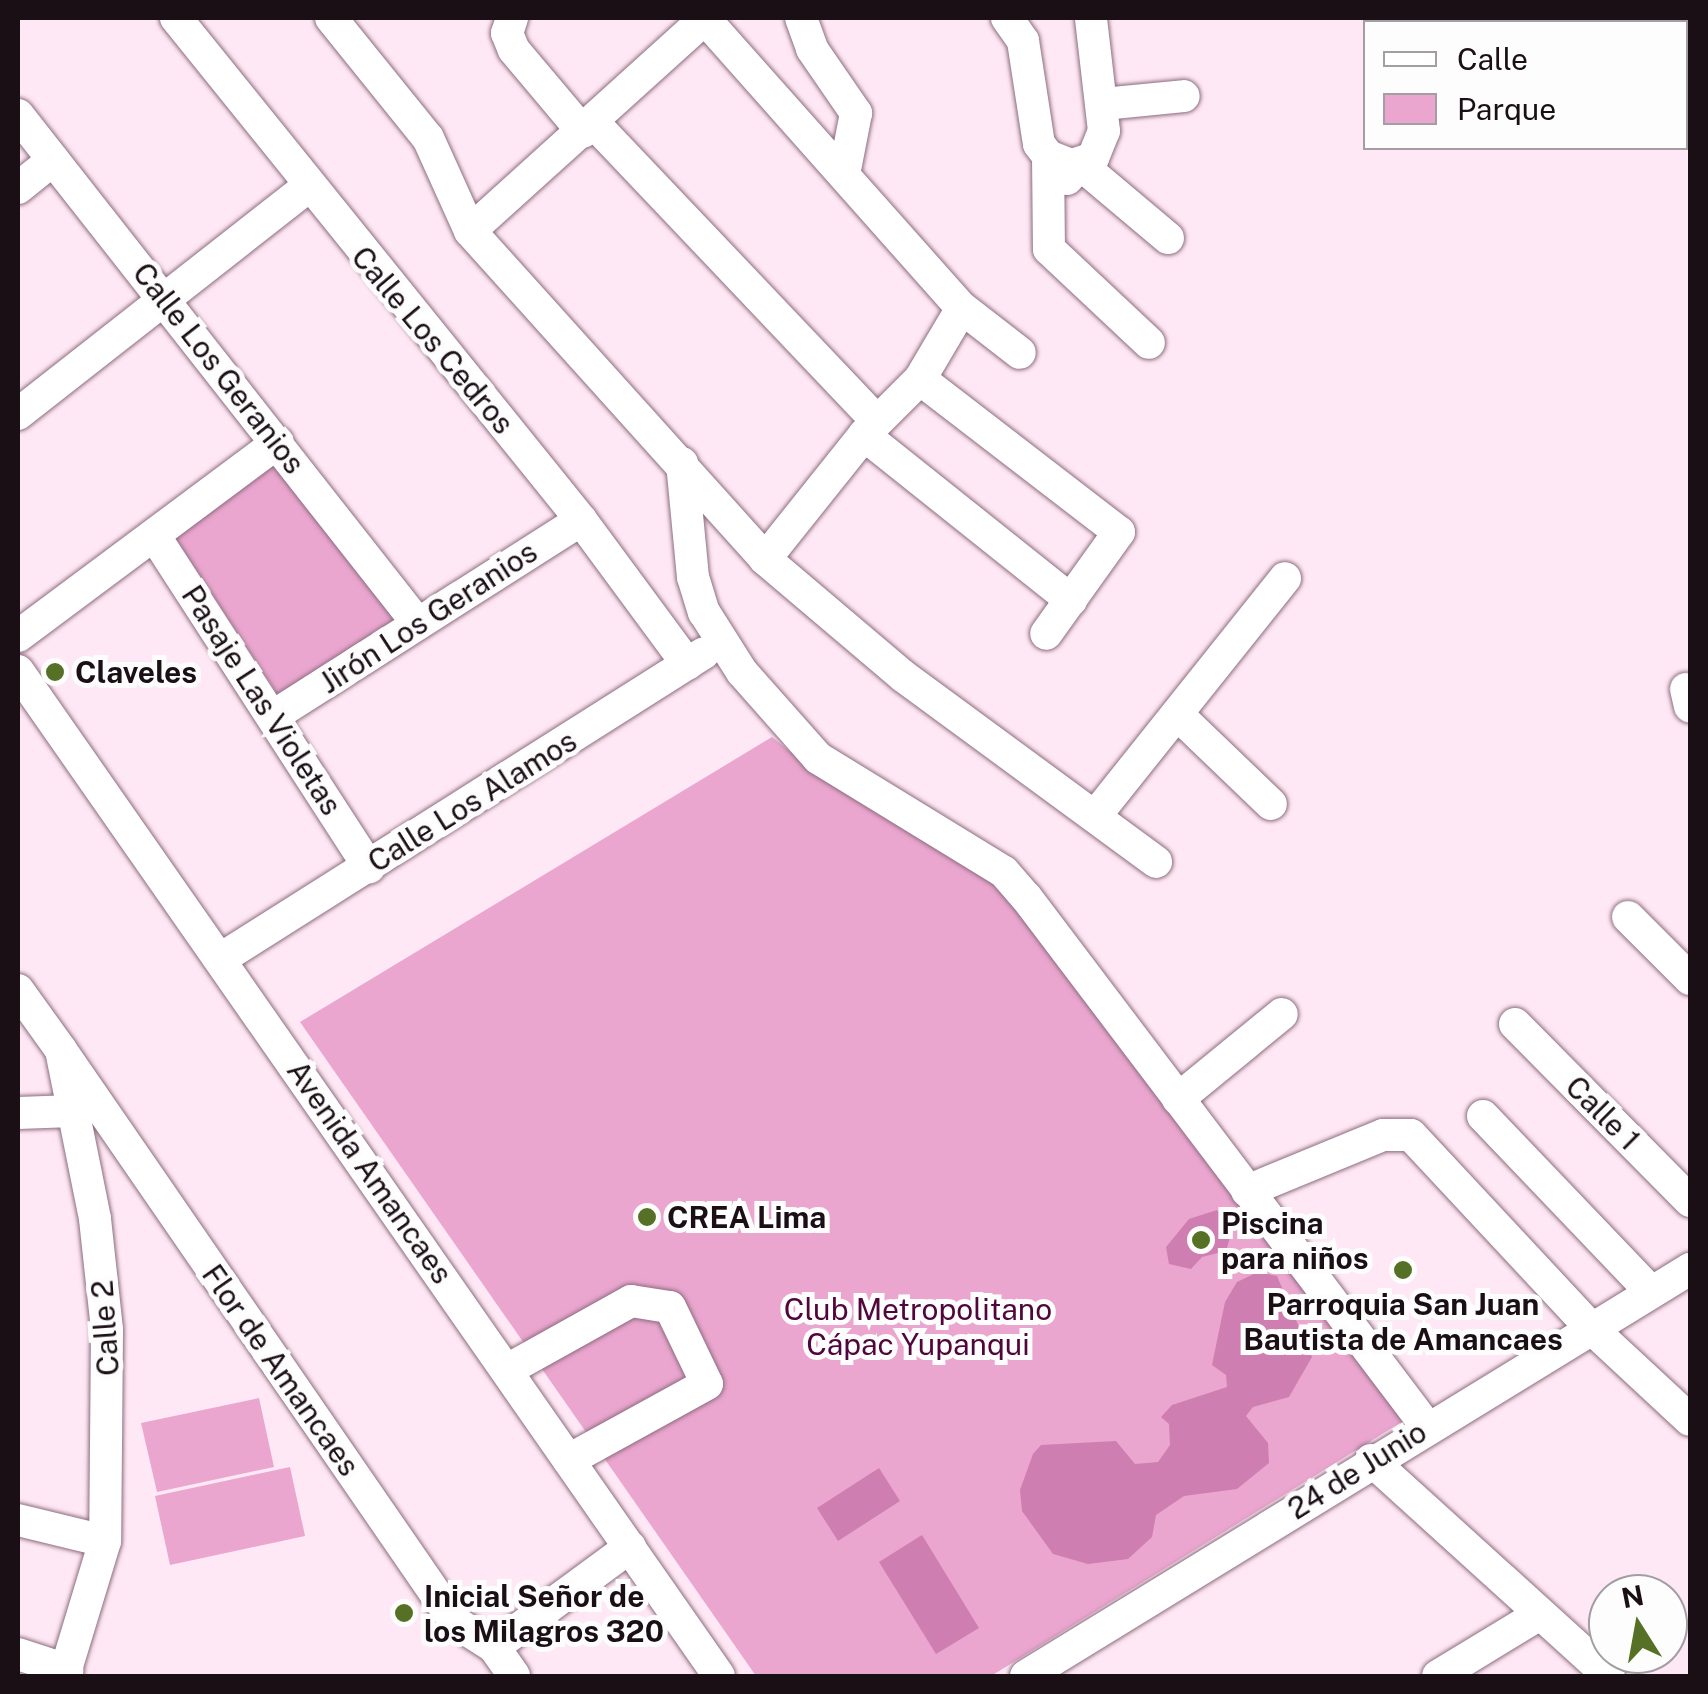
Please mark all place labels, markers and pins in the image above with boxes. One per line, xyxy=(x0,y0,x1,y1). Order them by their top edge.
place label: Claveles xyxy=(75,654,197,690)
marker: Claveles xyxy=(44,661,66,683)
place label: CREA Lima xyxy=(667,1199,826,1235)
place label: Piscina para niños xyxy=(1221,1205,1369,1276)
marker: CREA Lima xyxy=(636,1206,658,1228)
marker: Piscina para niños xyxy=(1190,1229,1212,1251)
marker: Parroquia San Juan Bautista de Amancaes xyxy=(1392,1259,1414,1281)
place label: Parroquia San Juan Bautista de Amancaes xyxy=(1243,1286,1563,1356)
place label: Inicial Señor de los Milagros 320 xyxy=(424,1578,664,1648)
marker: Inicial Señor de los Milagros 320 xyxy=(393,1602,415,1624)

